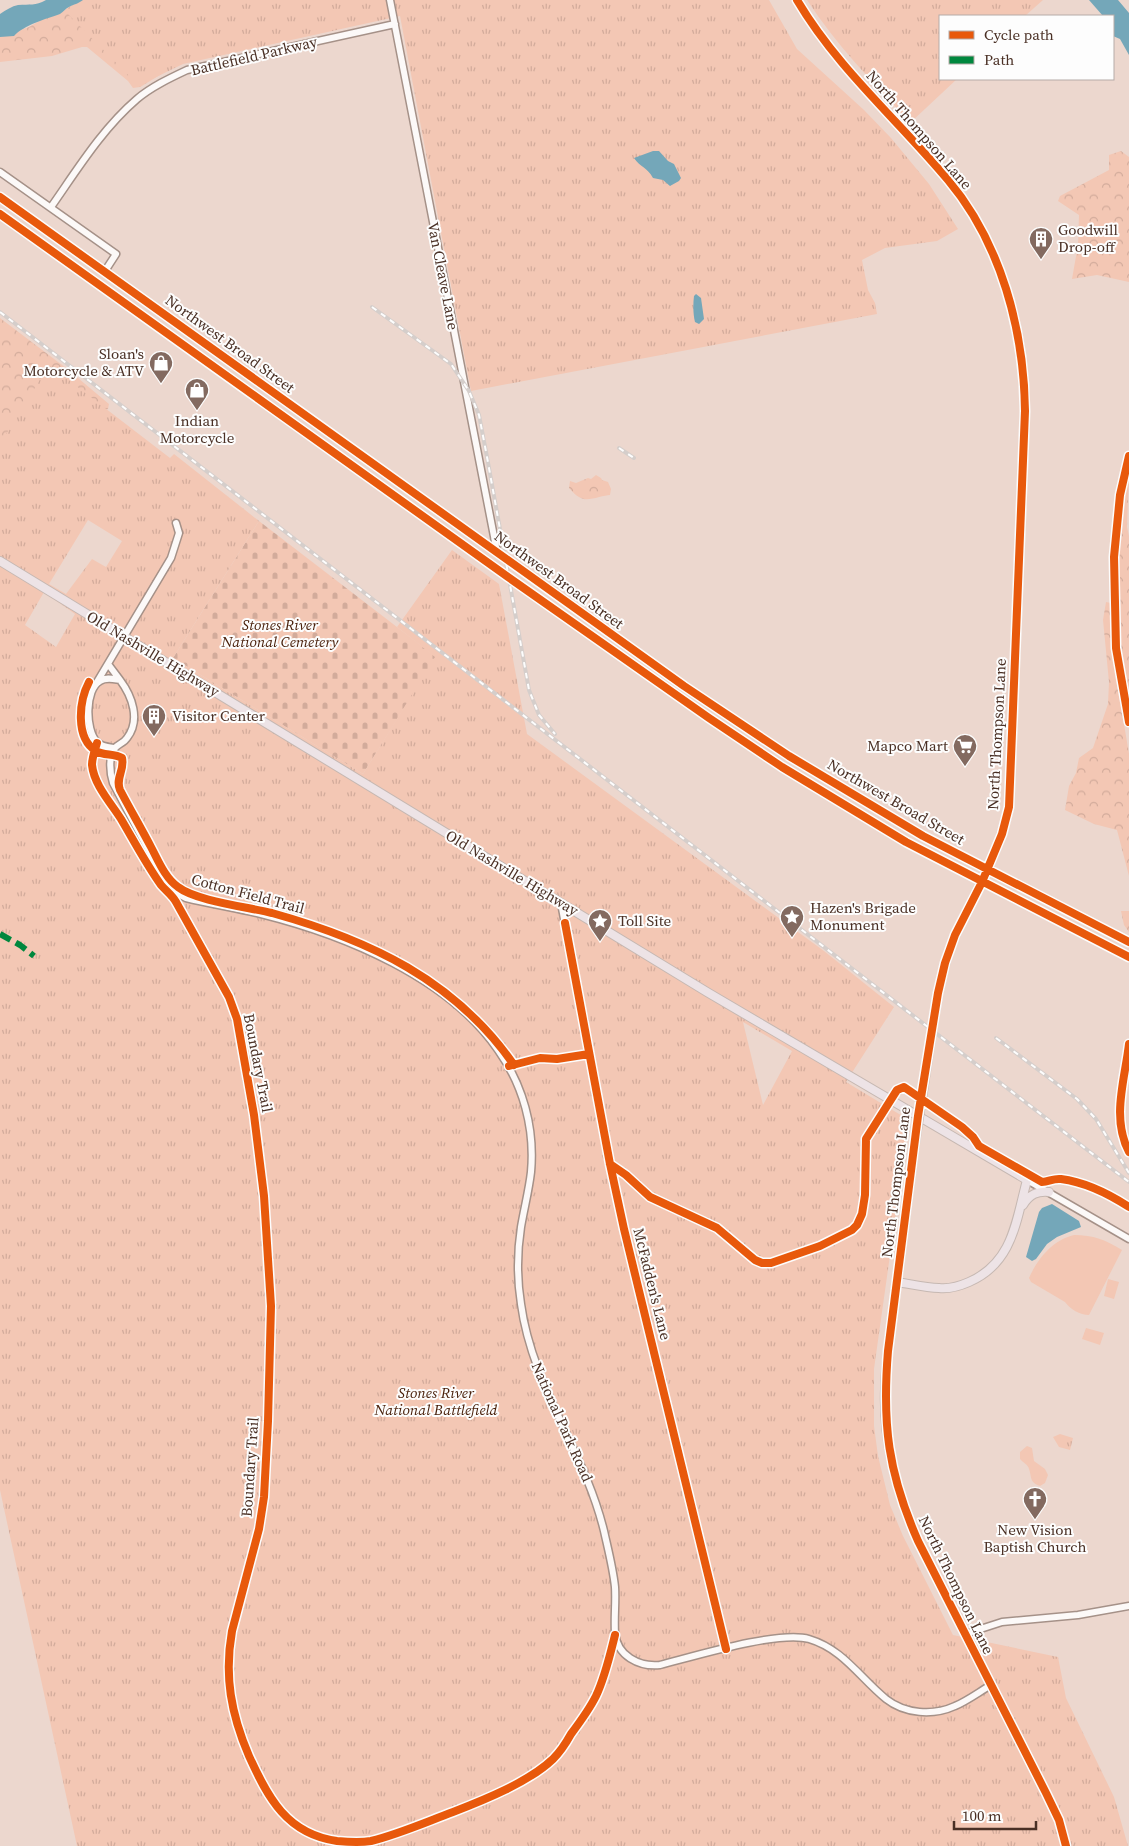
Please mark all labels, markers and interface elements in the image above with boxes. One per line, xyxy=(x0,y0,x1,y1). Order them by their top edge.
legend xyxy=(939,15,1114,80)
text: Cycle path xyxy=(984,24,1054,45)
street label: Battlefield Parkway xyxy=(189,31,319,80)
text: Path xyxy=(984,49,1014,70)
street label: North Thompson Lane xyxy=(862,66,977,194)
place label: Goodwill Drop-off xyxy=(1058,219,1118,257)
street label: Van Cleave Lane xyxy=(423,220,464,332)
building icon: Goodwill Drop-off xyxy=(1028,226,1054,260)
street label: Northwest Broad Street xyxy=(161,290,299,398)
place label: Sloan's Motorcycle & ATV xyxy=(23,343,144,381)
shop icon: Sloan's Motorcycle & ATV xyxy=(148,350,174,384)
shop icon: Indian Motorcycle xyxy=(184,377,210,411)
place label: Indian Motorcycle xyxy=(160,410,235,448)
street label: Northwest Broad Street xyxy=(490,526,628,634)
street label: Old Nashville Highway xyxy=(83,606,224,702)
park label: Stones River National Cemetery xyxy=(220,614,339,652)
street label: North Thompson Lane xyxy=(982,657,1011,810)
building icon: Visitor Center xyxy=(141,703,167,737)
place label: Visitor Center xyxy=(172,705,266,726)
supermarket icon: Mapco Mart xyxy=(952,733,978,767)
place label: Mapco Mart xyxy=(867,735,948,756)
street label: Northwest Broad Street xyxy=(824,754,969,849)
street label: Old Nashville Highway xyxy=(442,825,583,921)
street label: Cotton Field Trail xyxy=(189,868,308,919)
place label: Hazen's Brigade Monument xyxy=(810,897,916,935)
place icon: Hazen's Brigade Monument xyxy=(779,904,805,938)
place icon: Toll Site xyxy=(587,908,613,942)
place label: Toll Site xyxy=(618,910,672,931)
street label: Boundary Trail xyxy=(239,1012,278,1115)
street label: North Thompson Lane xyxy=(876,1105,915,1259)
street label: McFadden's Lane xyxy=(628,1226,677,1342)
street label: National Park Road xyxy=(527,1359,598,1485)
park label: Stones River National Battlefield xyxy=(374,1382,498,1420)
street label: Boundary Trail xyxy=(236,1416,264,1518)
church icon: New Vision Baptish Church xyxy=(1022,1486,1048,1520)
street label: North Thompson Lane xyxy=(914,1512,999,1658)
place label: New Vision Baptish Church xyxy=(983,1519,1087,1557)
scale bar xyxy=(954,1798,1036,1830)
text: 100 m xyxy=(962,1805,1002,1826)

